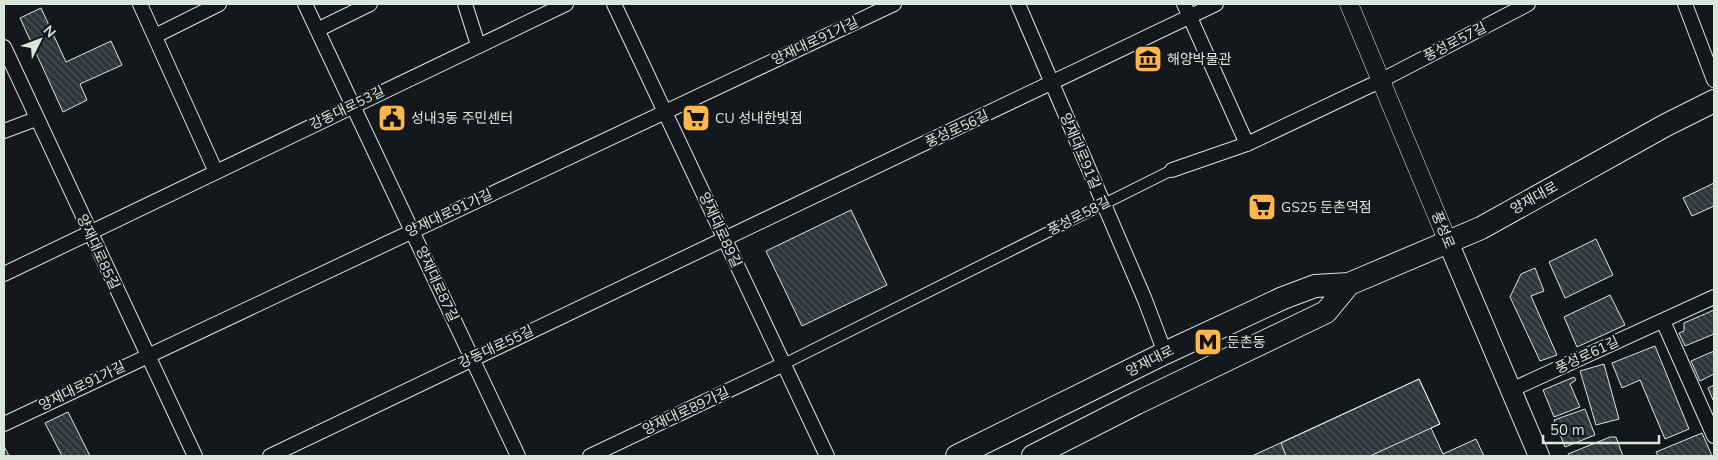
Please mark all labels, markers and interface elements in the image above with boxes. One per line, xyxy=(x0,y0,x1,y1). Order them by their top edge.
street label: 양재대로91가길 xyxy=(768,13,862,69)
north arrow xyxy=(15,15,65,65)
street label: 풍성로57길 xyxy=(1420,18,1490,66)
text: N xyxy=(39,21,60,42)
museum icon: 해양박물관 xyxy=(1133,44,1163,74)
place label: 해양박물관 xyxy=(1167,50,1232,69)
street label: 강동대로53길 xyxy=(306,82,388,134)
public building icon: 성내3동 주민센터 xyxy=(377,103,407,133)
supermarket icon: CU 성내한빛점 xyxy=(681,103,711,133)
street label: 풍성로56길 xyxy=(922,106,992,152)
place label: 성내3동 주민센터 xyxy=(411,109,513,128)
place label: CU 성내한빛점 xyxy=(715,109,803,128)
street label: 양재대로91길 xyxy=(1055,110,1105,192)
street label: 양재대로 xyxy=(1507,177,1561,219)
street label: 양재대로91가길 xyxy=(402,185,496,241)
street label: 양재대로89길 xyxy=(694,189,746,271)
street label: 풍성로58길 xyxy=(1044,192,1114,240)
supermarket icon: GS25 둔촌역점 xyxy=(1247,192,1277,222)
place label: GS25 둔촌역점 xyxy=(1281,198,1372,217)
street label: 풍성로 xyxy=(1427,209,1459,252)
street label: 양재대로85길 xyxy=(72,211,124,293)
street label: 양재대로87길 xyxy=(411,243,463,325)
street label: 강동대로55길 xyxy=(455,321,537,373)
metro station icon: 둔촌동 xyxy=(1193,327,1223,357)
street label: 풍성로61길 xyxy=(1552,332,1622,378)
place label: 둔촌동 xyxy=(1227,333,1266,352)
street label: 양재대로 xyxy=(1123,341,1177,381)
street label: 양재대로91가길 xyxy=(36,357,128,415)
street label: 양재대로89가길 xyxy=(639,383,733,439)
scale bar xyxy=(1543,412,1659,444)
text: 50 m xyxy=(1550,420,1585,440)

